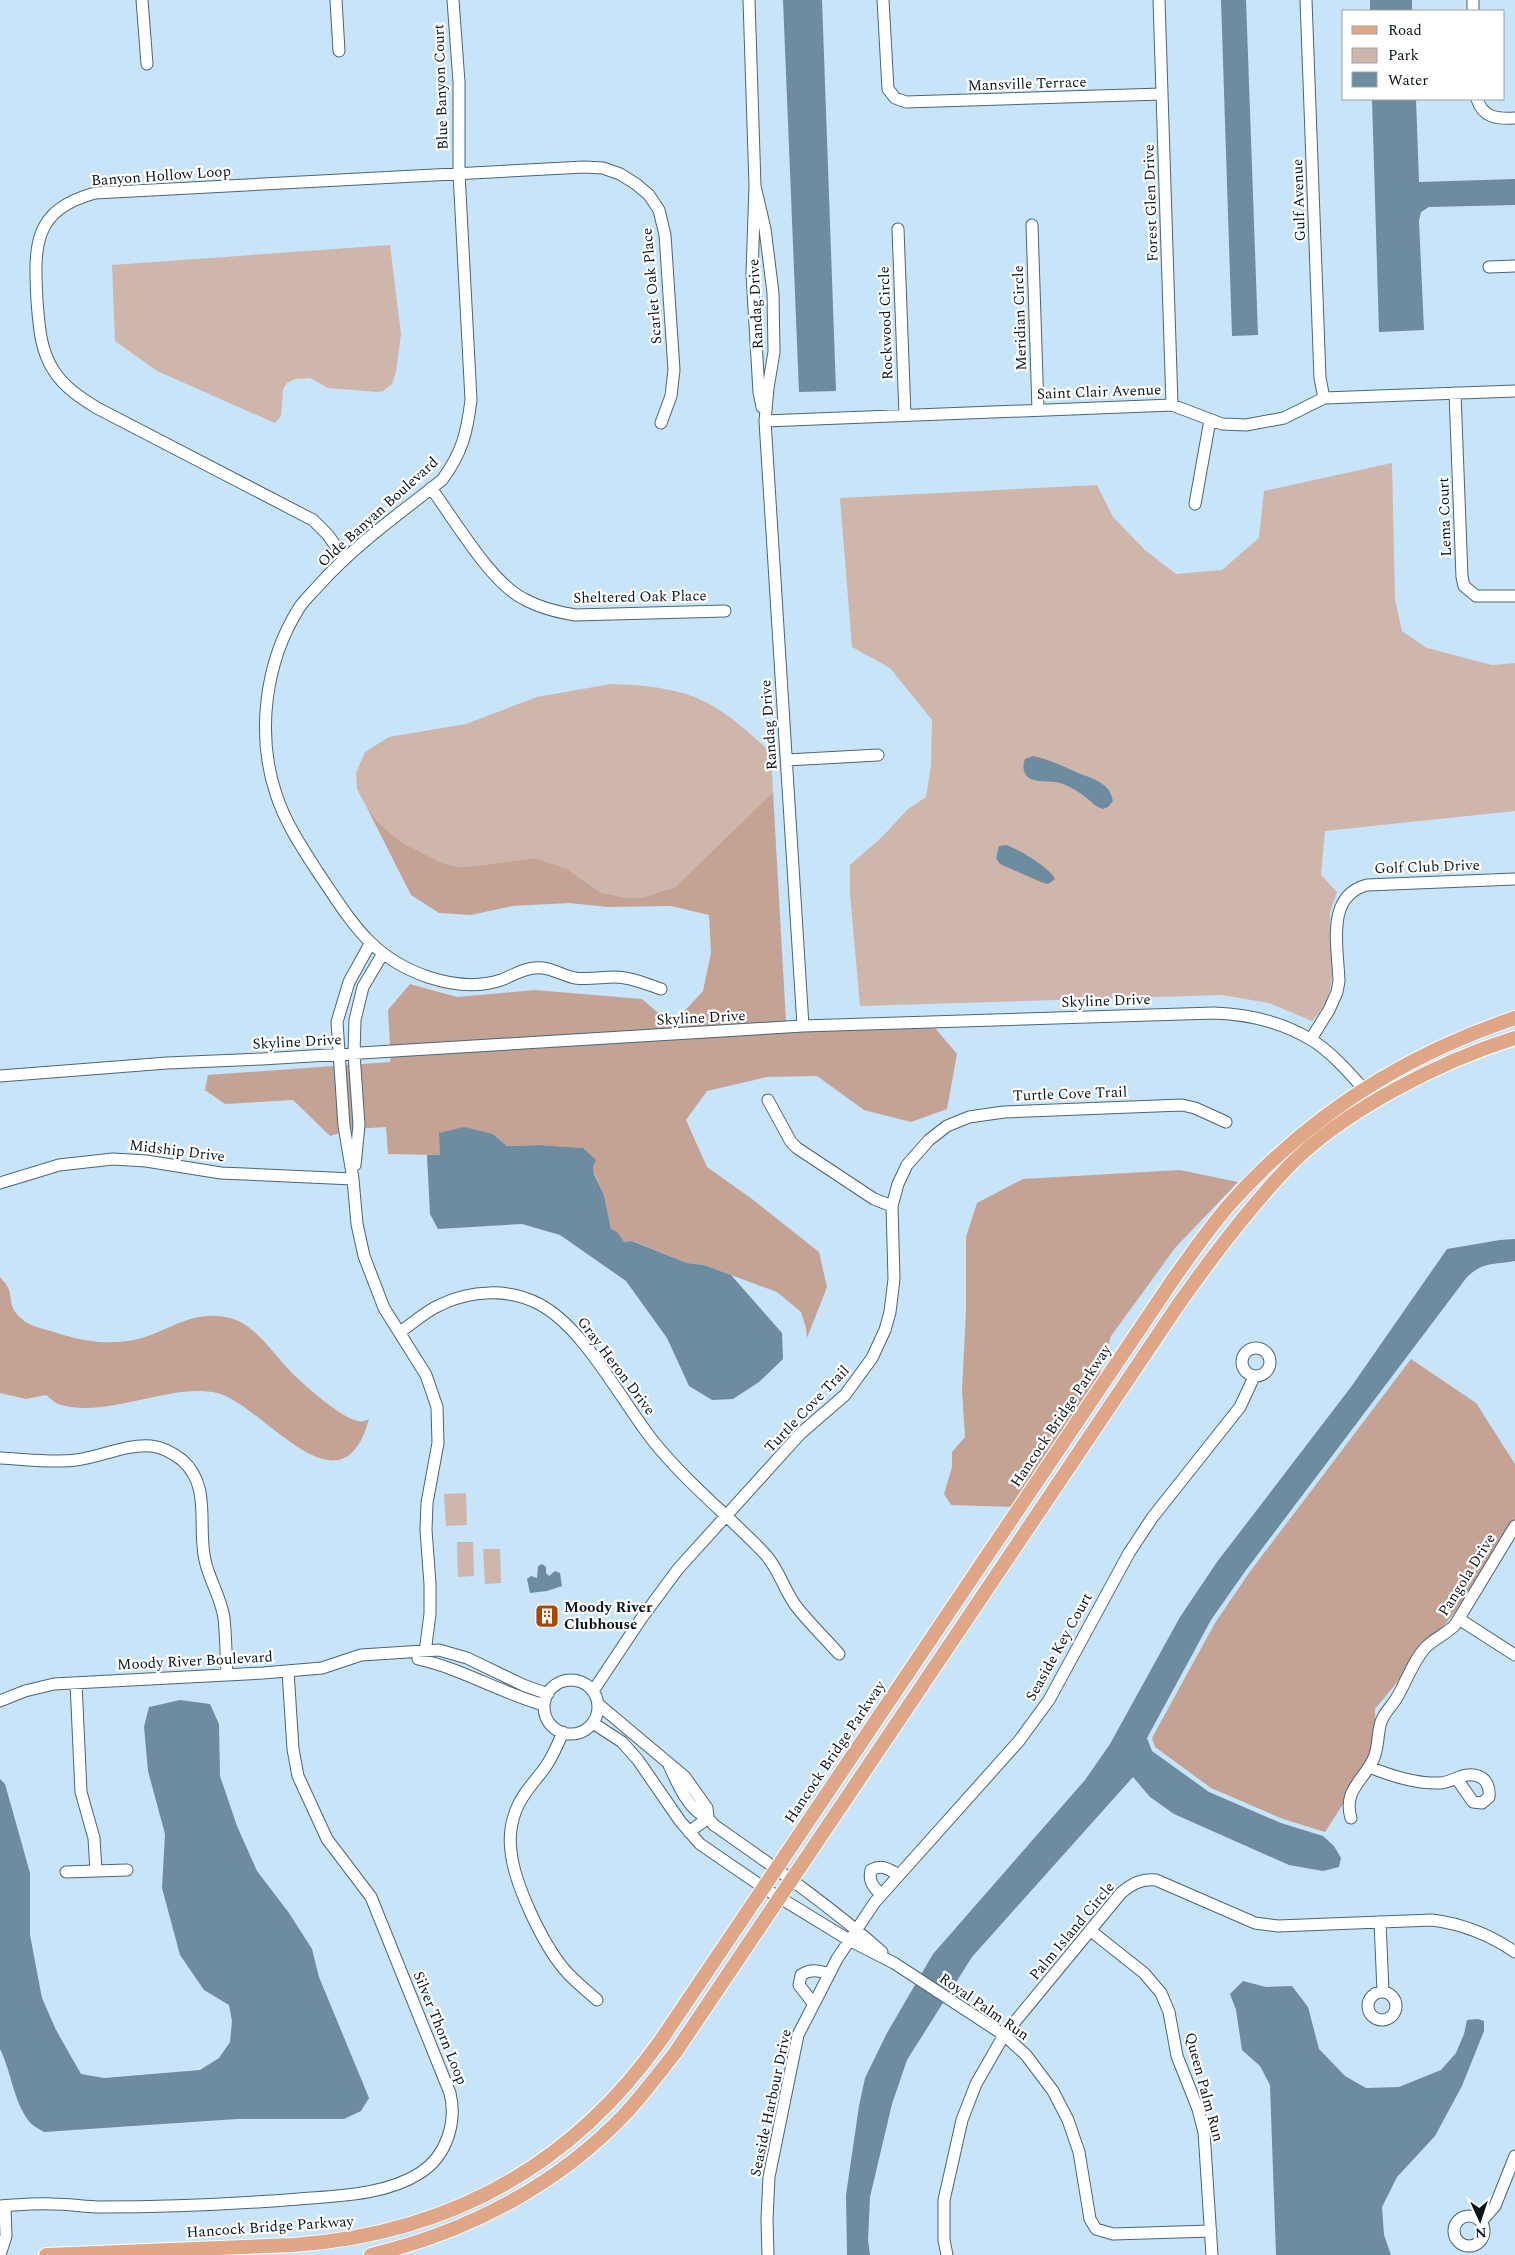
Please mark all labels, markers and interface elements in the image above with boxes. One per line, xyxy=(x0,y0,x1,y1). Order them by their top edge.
legend xyxy=(1342,10,1505,100)
text: Road xyxy=(1388,19,1422,42)
street label: Blue Banyon Court xyxy=(427,24,455,150)
text: Park xyxy=(1388,44,1419,67)
text: Water xyxy=(1388,69,1428,92)
street label: Mansville Terrace xyxy=(967,70,1087,98)
street label: Forest Glen Drive xyxy=(1137,144,1165,262)
street label: Gulf Avenue xyxy=(1286,158,1312,242)
street label: Banyon Hollow Loop xyxy=(90,160,232,192)
street label: Scarlet Oak Place xyxy=(635,227,669,345)
street label: Randag Drive xyxy=(742,258,770,350)
street label: Meridian Circle xyxy=(1007,265,1033,371)
street label: Rockwood Circle xyxy=(873,266,899,380)
street label: Saint Clair Avenue xyxy=(1036,378,1162,406)
street label: Olde Banyan Boulevard xyxy=(312,451,444,573)
street label: Lema Court xyxy=(1432,477,1458,557)
street label: Sheltered Oak Place xyxy=(573,584,707,610)
street label: Randag Drive xyxy=(754,679,784,771)
street label: Golf Club Drive xyxy=(1374,854,1480,880)
street label: Skyline Drive xyxy=(1061,988,1151,1014)
street label: Skyline Drive xyxy=(656,1004,746,1032)
street label: Skyline Drive xyxy=(252,1028,342,1056)
street label: Turtle Cove Trail xyxy=(1012,1081,1128,1107)
street label: Midship Drive xyxy=(128,1134,226,1168)
street label: Gray Heron Drive xyxy=(571,1312,661,1420)
street label: Hancock Bridge Parkway xyxy=(1005,1339,1118,1492)
street label: Turtle Cove Trail xyxy=(759,1360,855,1458)
street label: Pangola Drive xyxy=(1432,1529,1502,1621)
street label: Seaside Key Court xyxy=(1020,1589,1098,1705)
place label: Moody River Clubhouse xyxy=(564,1596,653,1636)
building icon: Moody River Clubhouse xyxy=(534,1603,560,1629)
street label: Moody River Boulevard xyxy=(117,1645,273,1677)
street label: Hancock Bridge Parkway xyxy=(779,1675,892,1828)
street label: Palm Island Circle xyxy=(1024,1877,1120,1985)
street label: Royal Palm Run xyxy=(934,1967,1034,2047)
street label: Silver Thorn Loop xyxy=(407,1968,473,2088)
street label: Seaside Harbour Drive xyxy=(744,2027,798,2179)
street label: Queen Palm Run xyxy=(1178,2030,1230,2144)
north arrow xyxy=(1455,2195,1505,2245)
street label: Hancock Bridge Parkway xyxy=(186,2210,355,2244)
text: N xyxy=(1474,2222,1487,2243)

